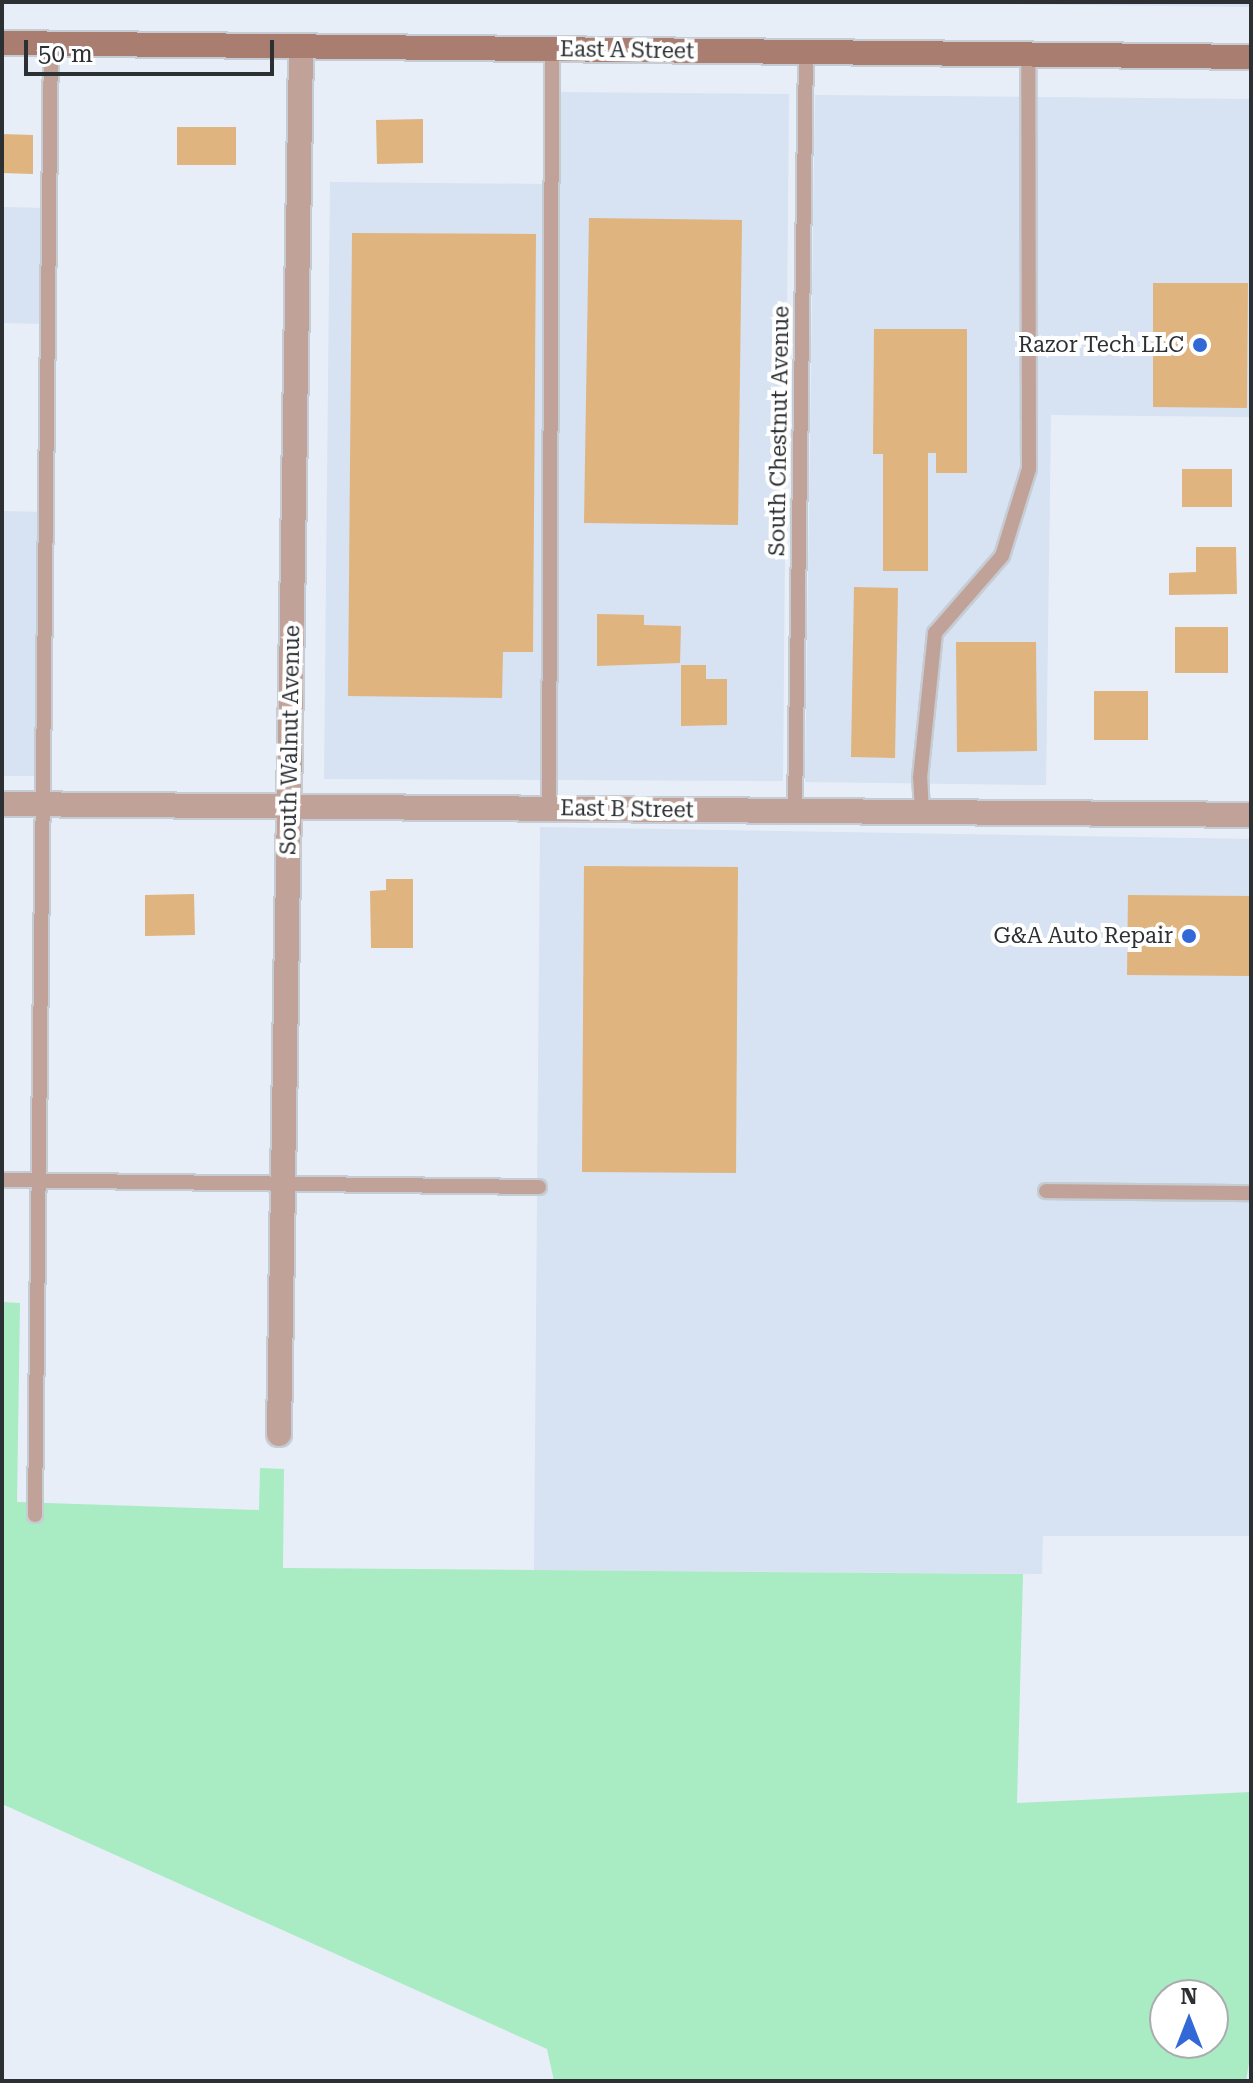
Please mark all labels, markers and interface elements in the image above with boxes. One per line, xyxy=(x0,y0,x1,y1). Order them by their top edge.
scale bar xyxy=(28,24,278,74)
street label: East A Street xyxy=(560,36,694,64)
text: 50 m xyxy=(38,40,93,68)
street label: South Chestnut Avenue xyxy=(764,306,794,556)
place label: Razor Tech LLC xyxy=(1018,332,1184,358)
marker: Razor Tech LLC xyxy=(1191,336,1209,354)
street label: South Walnut Avenue xyxy=(275,625,305,855)
street label: East B Street xyxy=(560,795,694,823)
place label: G&A Auto Repair xyxy=(993,923,1173,949)
marker: G&A Auto Repair xyxy=(1180,927,1198,945)
north arrow xyxy=(1149,1979,1229,2059)
text: N xyxy=(1181,1984,1197,2009)

